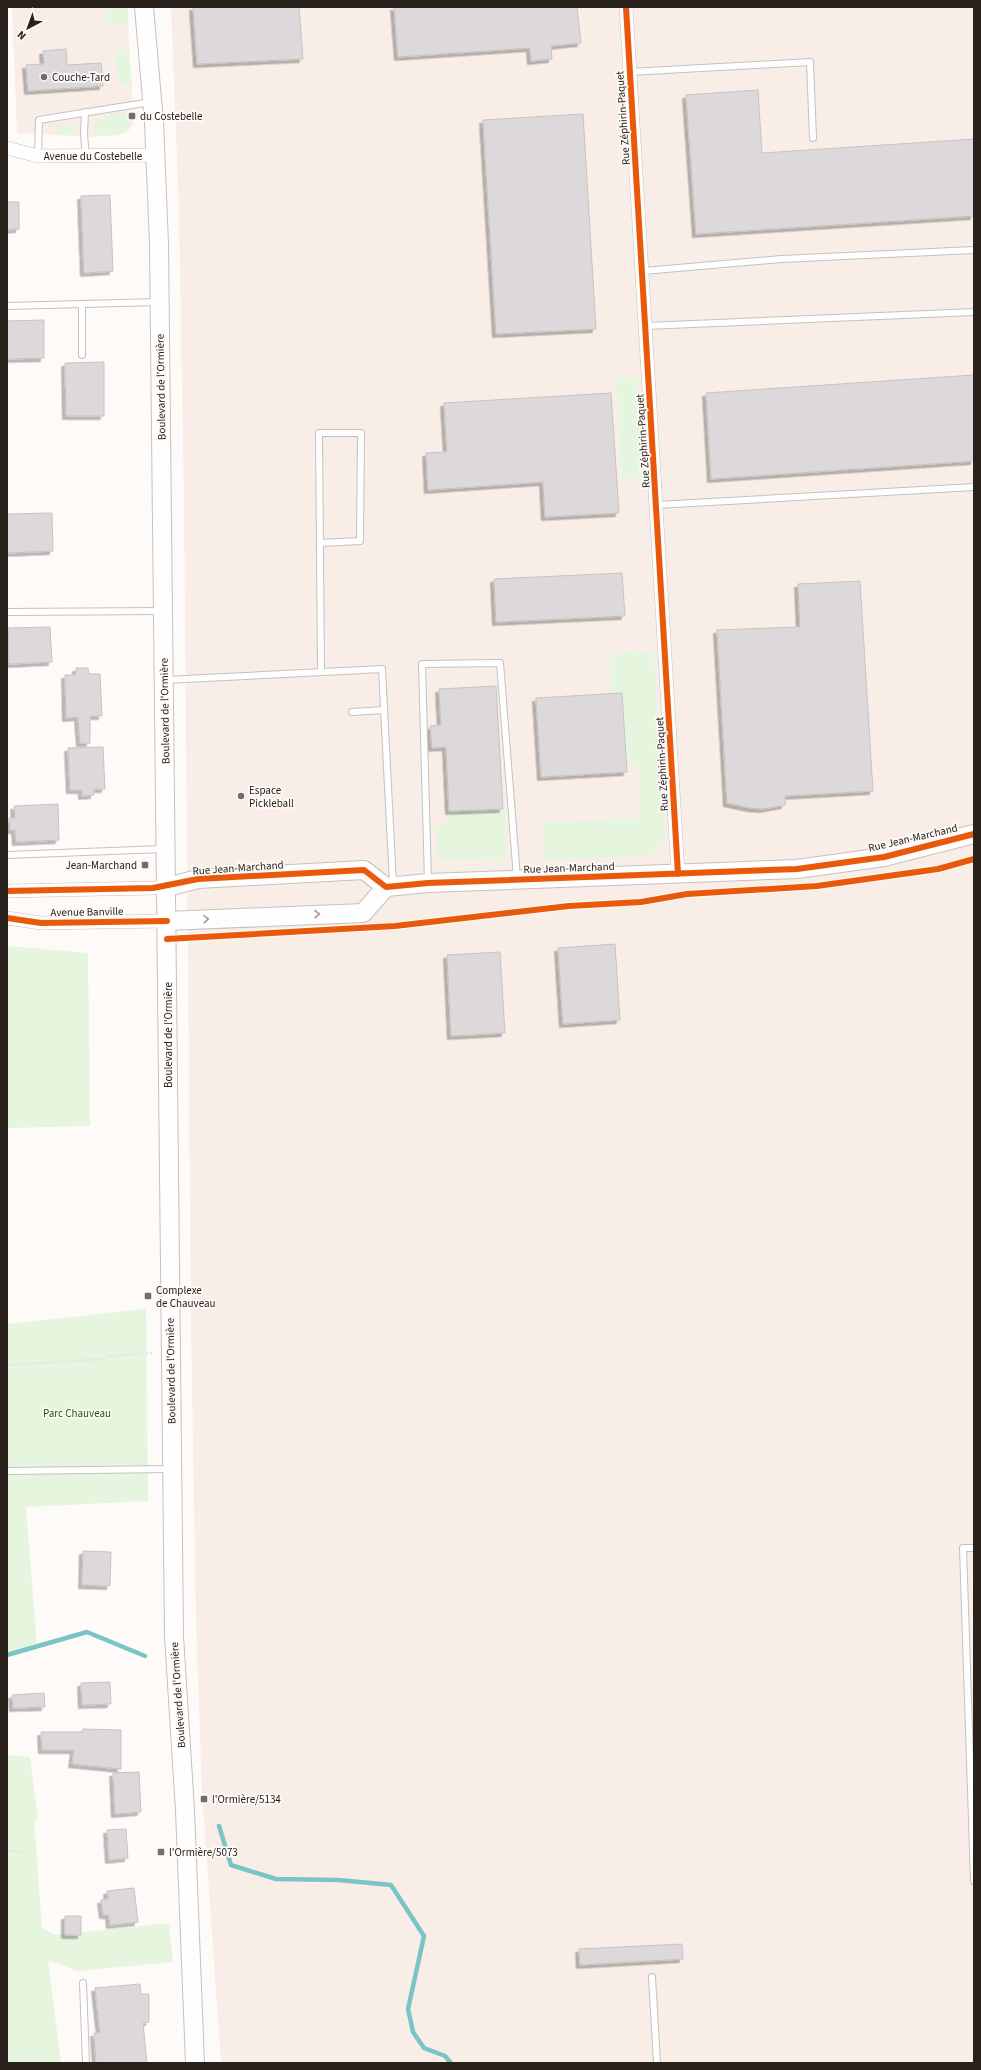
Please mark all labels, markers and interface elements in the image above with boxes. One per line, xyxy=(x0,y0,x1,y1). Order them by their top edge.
north arrow xyxy=(8,8,48,48)
text: N xyxy=(14,27,29,43)
place label: Couche-Tard xyxy=(52,70,110,85)
street label: Rue Zéphirin-Paquet xyxy=(612,70,634,166)
marker: Couche-Tard xyxy=(39,72,49,82)
place label: du Costebelle xyxy=(140,109,203,124)
marker: du Costebelle xyxy=(127,111,137,121)
street label: Avenue du Costebelle xyxy=(44,149,143,164)
street label: Boulevard de l'Ormière xyxy=(153,333,169,440)
street label: Rue Zéphirin-Paquet xyxy=(632,393,654,489)
street label: Boulevard de l'Ormière xyxy=(157,657,173,764)
street label: Rue Zéphirin-Paquet xyxy=(652,716,672,811)
place label: Espace Pickleball xyxy=(249,783,294,811)
marker: Espace Pickleball xyxy=(236,791,246,801)
street label: Rue Jean-Marchand xyxy=(867,820,959,856)
street label: Rue Jean-Marchand xyxy=(192,857,284,879)
place label: Jean-Marchand xyxy=(66,858,137,873)
street label: Rue Jean-Marchand xyxy=(523,859,615,877)
marker: Jean-Marchand xyxy=(140,860,150,870)
street label: Avenue Banville xyxy=(50,904,124,920)
one-way arrow xyxy=(314,910,320,918)
one-way arrow xyxy=(203,915,209,923)
street label: Boulevard de l'Ormière xyxy=(161,981,176,1088)
place label: Complexe de Chauveau xyxy=(156,1283,215,1311)
marker: Complexe de Chauveau xyxy=(143,1291,153,1301)
street label: Boulevard de l'Ormière xyxy=(163,1317,179,1424)
park label: Parc Chauveau xyxy=(43,1406,111,1421)
street label: Boulevard de l'Ormière xyxy=(167,1641,189,1748)
place label: l'Ormière/5134 xyxy=(212,1792,281,1807)
marker: l'Ormière/5134 xyxy=(199,1794,209,1804)
place label: l'Ormière/5073 xyxy=(169,1845,238,1860)
marker: l'Ormière/5073 xyxy=(156,1847,166,1857)

